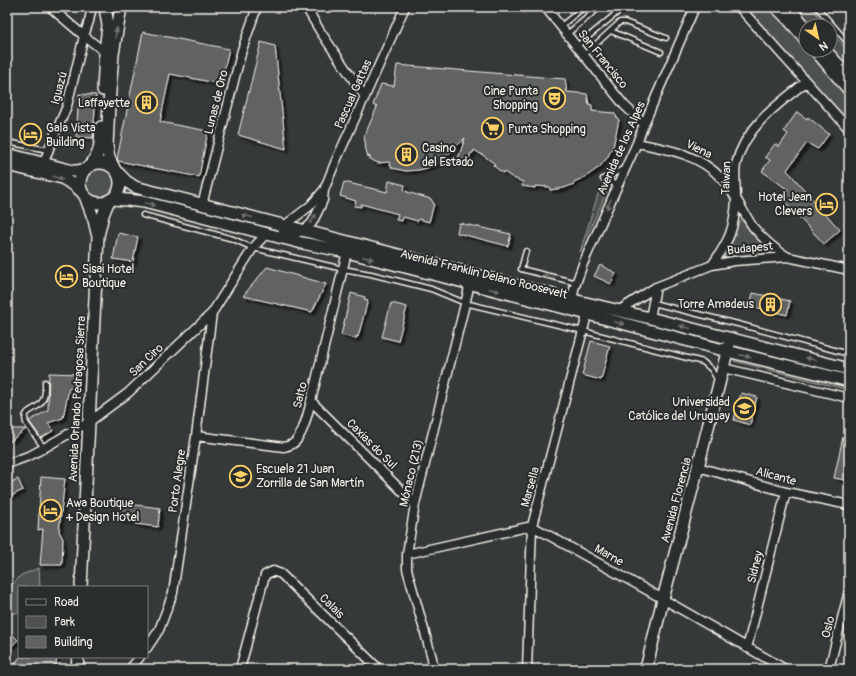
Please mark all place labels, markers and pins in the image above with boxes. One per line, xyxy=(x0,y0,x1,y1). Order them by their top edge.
place label: Cine Punta Shopping xyxy=(484,84,538,113)
theatre icon: Cine Punta Shopping xyxy=(541,85,567,111)
building icon: Laffayette xyxy=(133,90,159,116)
place label: Laffayette xyxy=(78,96,130,111)
supermarket icon: Punta Shopping xyxy=(480,116,506,142)
place label: Gala Vista Building xyxy=(46,121,96,150)
hotel icon: Gala Vista Building xyxy=(18,122,44,148)
place label: Punta Shopping xyxy=(508,122,586,137)
place label: Casino del Estado xyxy=(422,141,474,170)
building icon: Casino del Estado xyxy=(393,142,419,168)
place label: Hotel Jean Clevers xyxy=(758,190,813,219)
hotel icon: Hotel Jean Clevers xyxy=(814,191,840,217)
place label: Sisai Hotel Boutique xyxy=(82,262,135,291)
hotel icon: Sisai Hotel Boutique xyxy=(54,263,80,289)
building icon: Torre Amadeus xyxy=(757,291,783,317)
place label: Torre Amadeus xyxy=(677,297,755,312)
place label: Universidad Católica del Uruguay xyxy=(628,395,730,424)
school or university icon: Universidad Católica del Uruguay xyxy=(732,396,758,422)
place label: Escuela 21 Juan Zorrilla de San Martín xyxy=(256,462,365,491)
school or university icon: Escuela 21 Juan Zorrilla de San Martín xyxy=(227,463,253,489)
place label: Awa Boutique + Design Hotel xyxy=(65,496,140,525)
hotel icon: Awa Boutique + Design Hotel xyxy=(37,497,63,523)

